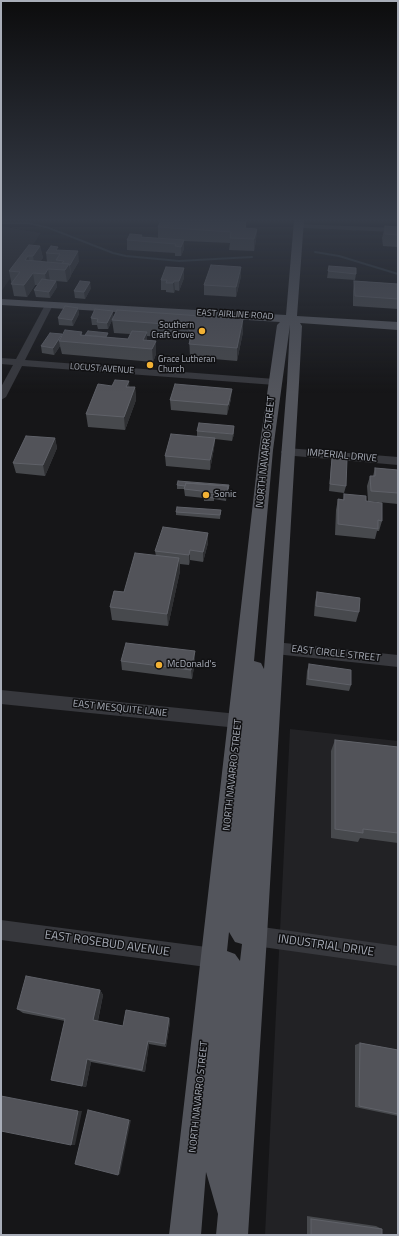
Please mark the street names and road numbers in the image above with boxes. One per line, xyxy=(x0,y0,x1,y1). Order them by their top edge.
street label: EAST AIRLINE ROAD xyxy=(196,308,274,322)
street label: LOCUST AVENUE xyxy=(69,361,135,377)
street label: NORTH NAVARRO STREET xyxy=(254,396,278,508)
street label: IMPERIAL DRIVE xyxy=(306,447,378,465)
street label: EAST CIRCLE STREET xyxy=(291,643,381,665)
street label: EAST MESQUITE LANE xyxy=(72,698,168,720)
street label: NORTH NAVARRO STREET xyxy=(221,719,245,831)
street label: EAST ROSEBUD AVENUE xyxy=(44,928,170,960)
street label: INDUSTRIAL DRIVE xyxy=(277,932,375,960)
street label: NORTH NAVARRO STREET xyxy=(187,1041,211,1153)

